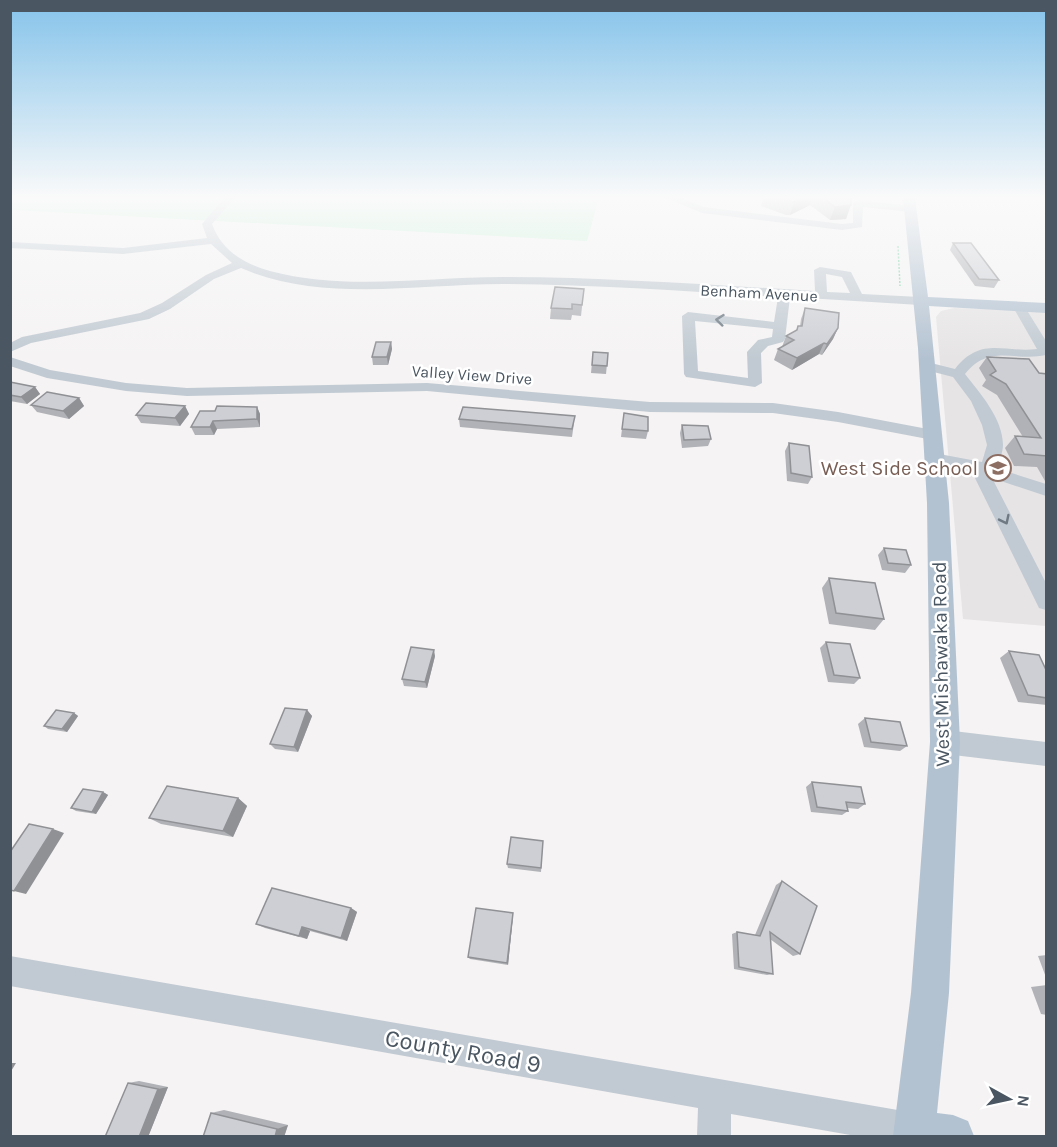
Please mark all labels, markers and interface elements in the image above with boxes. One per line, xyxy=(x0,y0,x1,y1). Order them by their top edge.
street label: Benham Avenue xyxy=(700,280,818,306)
one-way arrow xyxy=(715,314,725,326)
street label: Valley View Drive xyxy=(411,361,533,389)
school or university icon: West Side School xyxy=(983,453,1013,483)
place label: West Side School xyxy=(821,457,978,480)
one-way arrow xyxy=(998,513,1010,524)
street label: West Mishawaka Road xyxy=(928,561,954,767)
street label: County Road 9 xyxy=(383,1024,543,1078)
north arrow xyxy=(979,1069,1039,1129)
text: N xyxy=(1013,1094,1034,1108)

